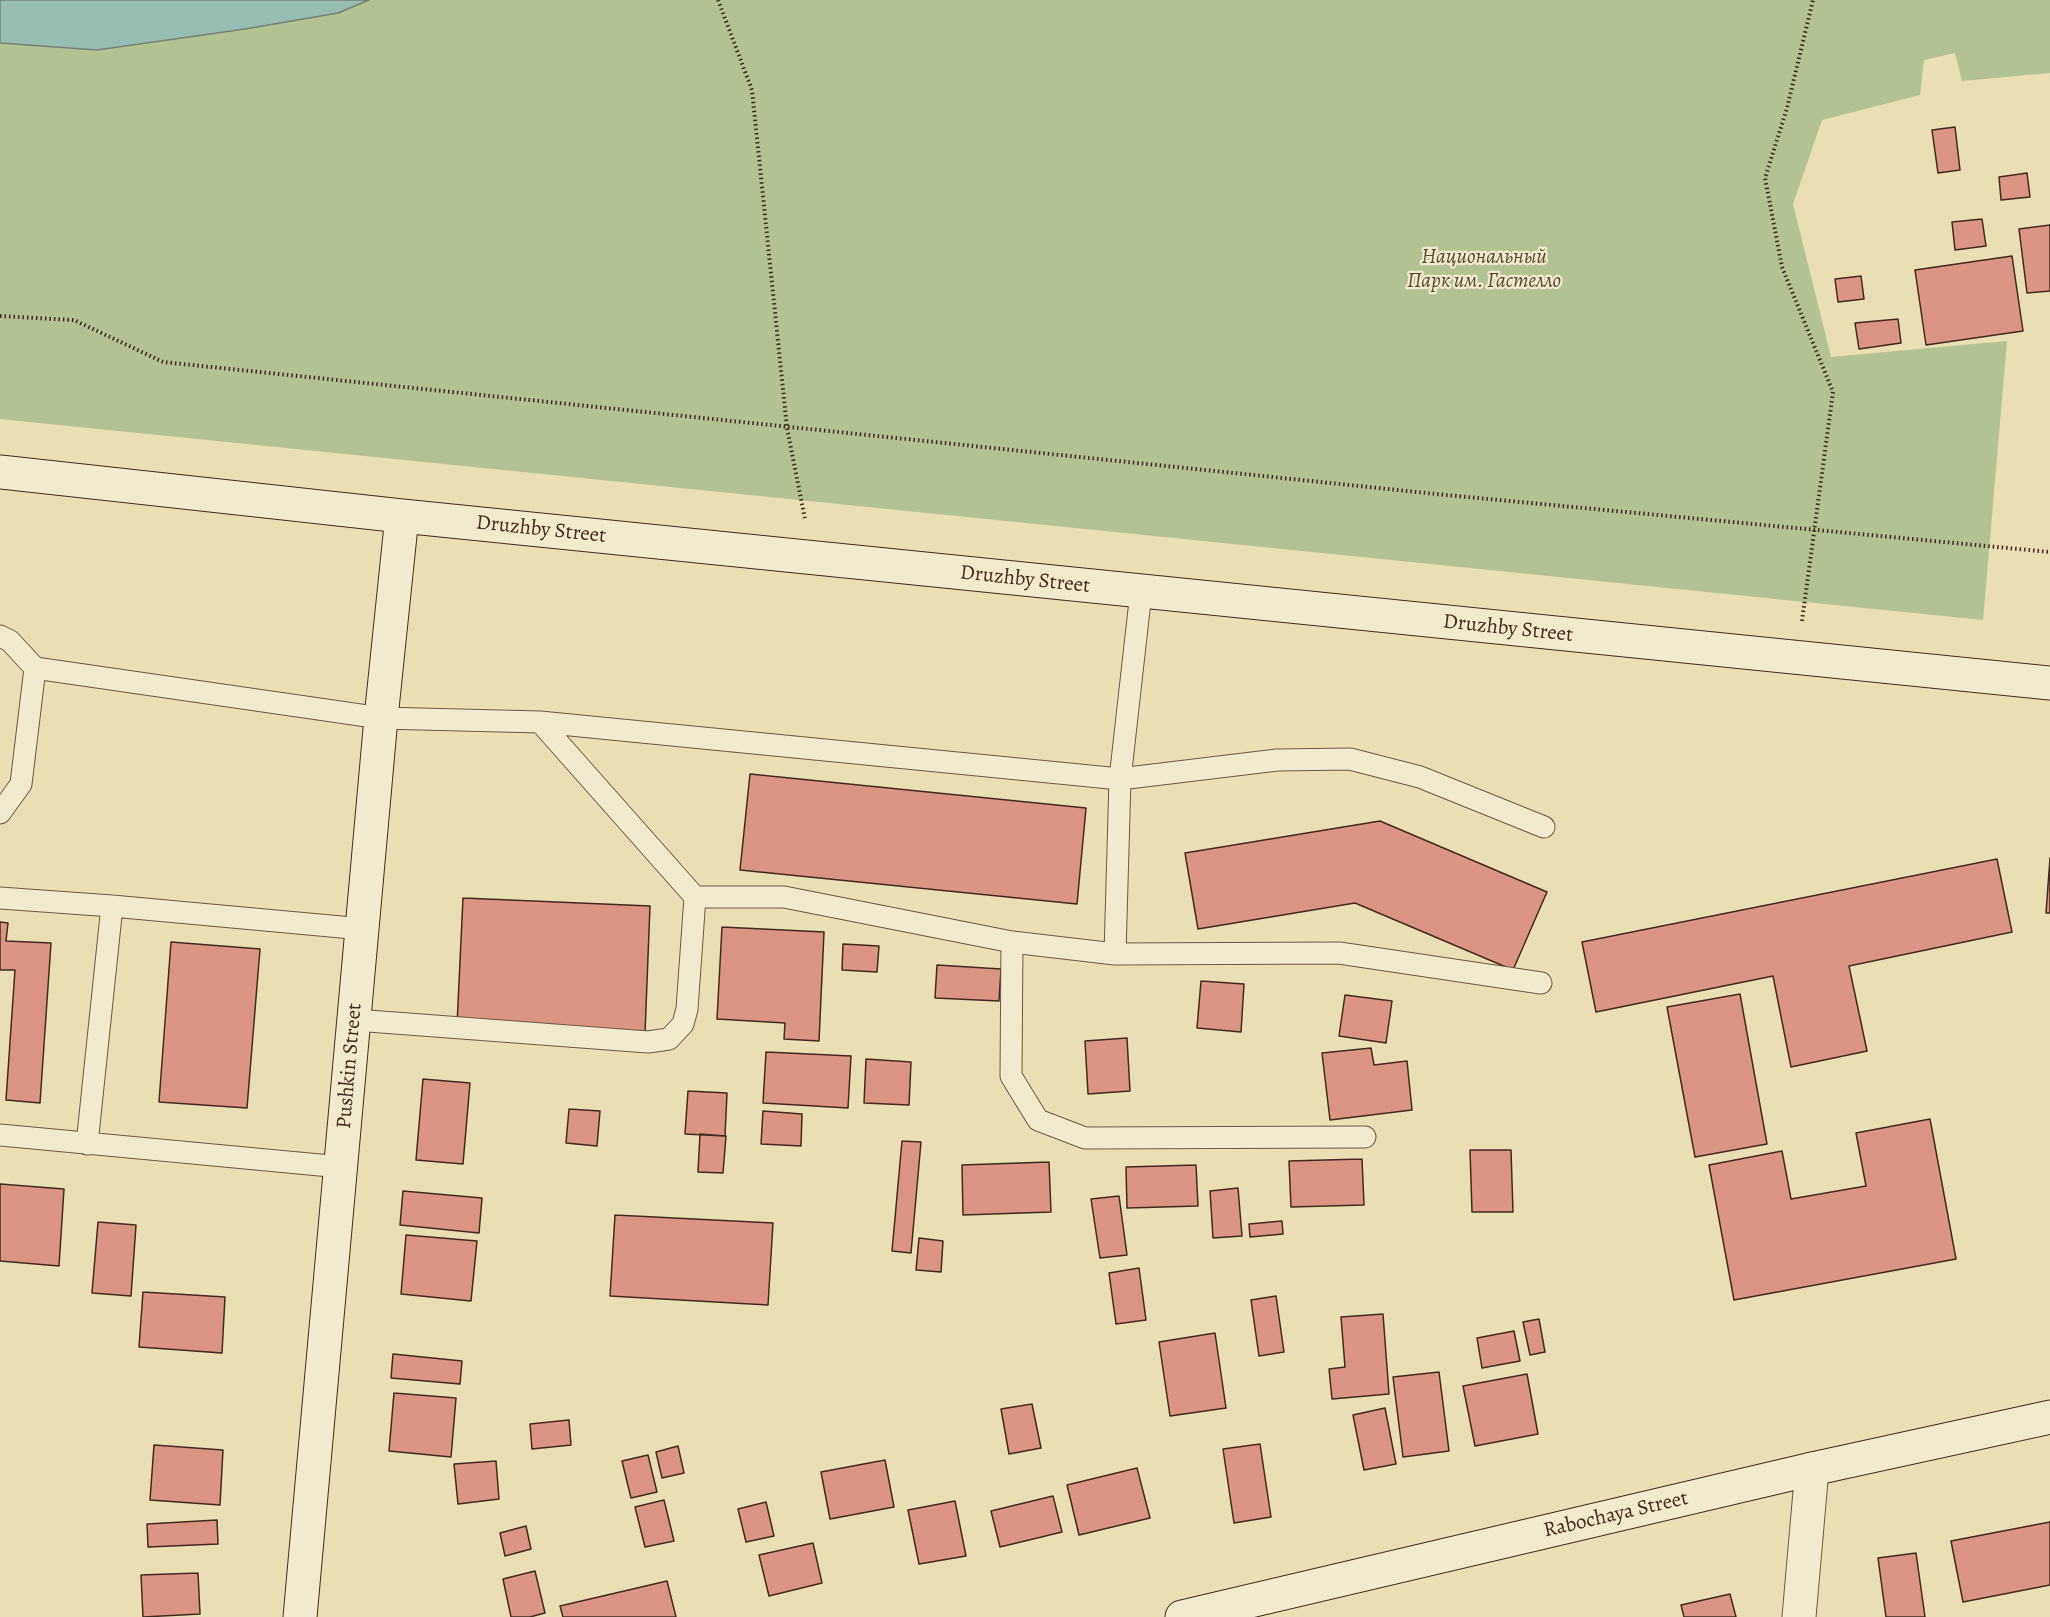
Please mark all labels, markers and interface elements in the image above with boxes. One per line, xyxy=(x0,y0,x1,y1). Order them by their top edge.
park label: Национальный Парк им. Гастелло xyxy=(1407,245,1561,295)
street label: Druzhby Street xyxy=(475,511,607,549)
street label: Druzhby Street xyxy=(959,561,1091,599)
street label: Druzhby Street xyxy=(1442,610,1574,648)
street label: Pushkin Street xyxy=(332,1002,368,1130)
street label: Rabochaya Street xyxy=(1541,1486,1691,1544)

